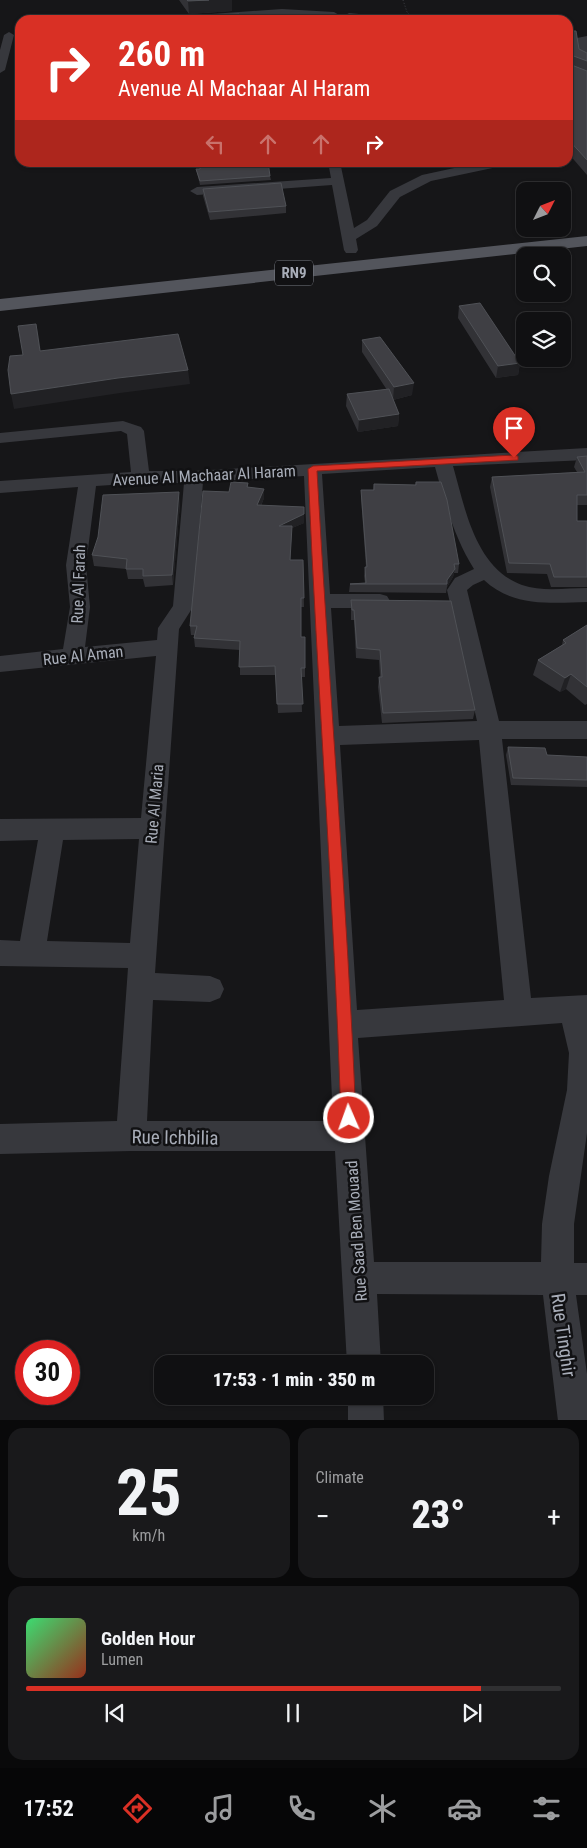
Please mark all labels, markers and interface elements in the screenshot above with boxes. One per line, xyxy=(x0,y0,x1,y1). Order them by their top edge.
text: 260 m xyxy=(118,34,205,75)
icon: right xyxy=(35,35,100,100)
text: Avenue Al Machaar Al Haram xyxy=(118,76,370,101)
icon: left xyxy=(201,130,229,158)
icon: ahead xyxy=(254,130,282,158)
icon: ahead xyxy=(307,130,335,158)
icon: right xyxy=(360,130,388,158)
north arrow xyxy=(516,182,571,238)
map controls xyxy=(516,182,571,367)
button: search xyxy=(516,247,571,302)
road number: RN9 xyxy=(275,260,313,286)
button: layers xyxy=(516,312,571,367)
pin xyxy=(493,407,535,458)
icon: arrive xyxy=(500,414,528,442)
street label: Avenue Al Machaar Al Haram xyxy=(112,461,296,490)
street label: Rue Al Farah xyxy=(68,544,89,624)
street label: Rue Al Aman xyxy=(42,642,124,669)
street label: Rue Al Maria xyxy=(142,763,167,845)
position arrow xyxy=(322,1091,374,1143)
street label: Rue Ichbilia xyxy=(131,1125,219,1150)
street label: Rue Saad Ben Mouaad xyxy=(342,1160,371,1302)
street label: Rue Tinghir xyxy=(546,1292,581,1379)
speed limit sign: 30 xyxy=(15,1340,80,1405)
text: 17:53 · 1 min · 350 m xyxy=(213,1368,375,1391)
text: 25 xyxy=(116,1455,182,1531)
text: Climate xyxy=(316,1468,364,1487)
text: 23° xyxy=(412,1493,465,1537)
text: − xyxy=(316,1500,330,1533)
text: + xyxy=(547,1500,561,1533)
text: km/h xyxy=(132,1526,165,1545)
text: Golden Hour xyxy=(101,1627,195,1650)
text: Lumen xyxy=(101,1650,143,1669)
icon: previous xyxy=(101,1699,129,1727)
icon: pause xyxy=(279,1699,307,1727)
icon: next xyxy=(458,1699,486,1727)
icon: directions xyxy=(120,1791,155,1826)
icon: music xyxy=(202,1791,237,1826)
icon: phone xyxy=(284,1791,319,1826)
icon: climate xyxy=(365,1791,400,1826)
icon: car xyxy=(447,1791,482,1826)
icon: filters xyxy=(529,1791,564,1826)
text: 17:52 xyxy=(23,1796,74,1821)

